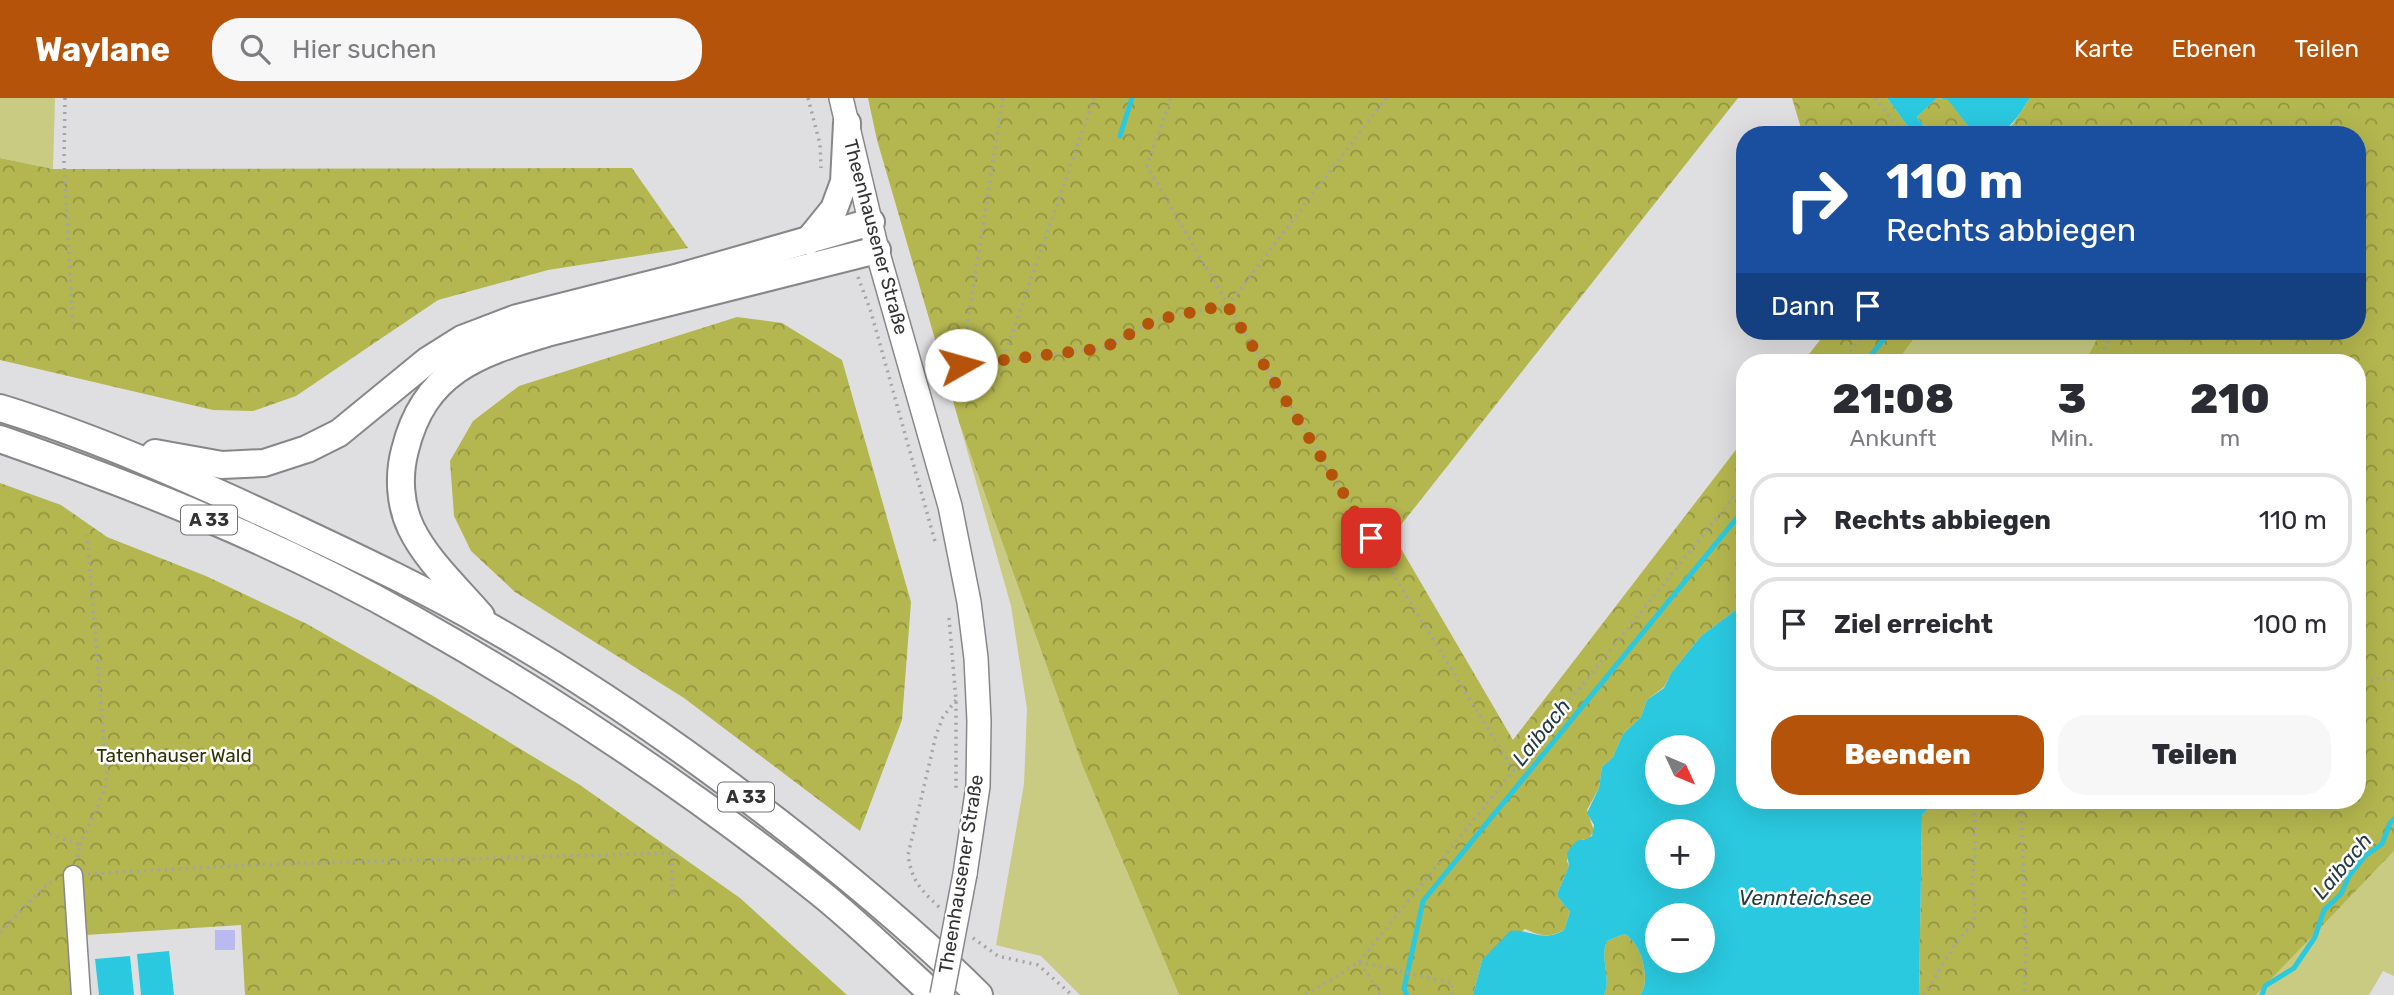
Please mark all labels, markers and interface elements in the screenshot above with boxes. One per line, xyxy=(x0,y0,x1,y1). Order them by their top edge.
search box xyxy=(212,18,702,81)
text: Waylane xyxy=(35,30,170,69)
icon: search xyxy=(236,30,274,68)
text: Hier suchen xyxy=(292,34,437,65)
text: Karte xyxy=(2074,35,2134,63)
text: Ebenen xyxy=(2172,35,2256,63)
text: Teilen xyxy=(2294,35,2359,63)
street label: Theenhausener Straße xyxy=(839,137,913,337)
text: 110 m xyxy=(1886,152,2023,210)
icon: right xyxy=(1771,154,1862,245)
text: Rechts abbiegen xyxy=(1886,211,2136,249)
icon: arrive xyxy=(1849,287,1887,325)
text: Dann xyxy=(1771,291,1835,322)
position arrow xyxy=(924,328,998,402)
text: 21:08 xyxy=(1832,374,1954,424)
text: 3 xyxy=(2058,374,2086,424)
text: 210 xyxy=(2190,374,2270,424)
text: Ankunft xyxy=(1850,424,1936,452)
text: Min. xyxy=(2050,424,2094,452)
text: m xyxy=(2220,424,2240,452)
icon: right xyxy=(1775,501,1813,539)
text: Rechts abbiegen xyxy=(1834,505,2051,536)
text: 110 m xyxy=(2259,505,2327,536)
road number: A 33 xyxy=(181,506,237,534)
pin xyxy=(1341,508,1401,568)
icon: arrive xyxy=(1352,519,1390,557)
icon: arrive xyxy=(1775,605,1813,643)
text: Ziel erreicht xyxy=(1834,609,1993,640)
text: 100 m xyxy=(2253,609,2327,640)
water label: Laibach xyxy=(1507,694,1575,770)
button: Beenden xyxy=(1771,715,2044,795)
button: Teilen xyxy=(2058,715,2331,795)
north arrow xyxy=(1645,735,1715,805)
map controls xyxy=(1645,735,1715,973)
park label: Tatenhauser Wald xyxy=(96,744,252,767)
street label: Theenhausener Straße xyxy=(934,773,988,975)
road number: A 33 xyxy=(718,782,774,812)
button: + xyxy=(1645,819,1715,889)
water label: Laibach xyxy=(2307,828,2377,904)
water label: Vennteichsee xyxy=(1738,885,1872,910)
button: − xyxy=(1645,903,1715,973)

